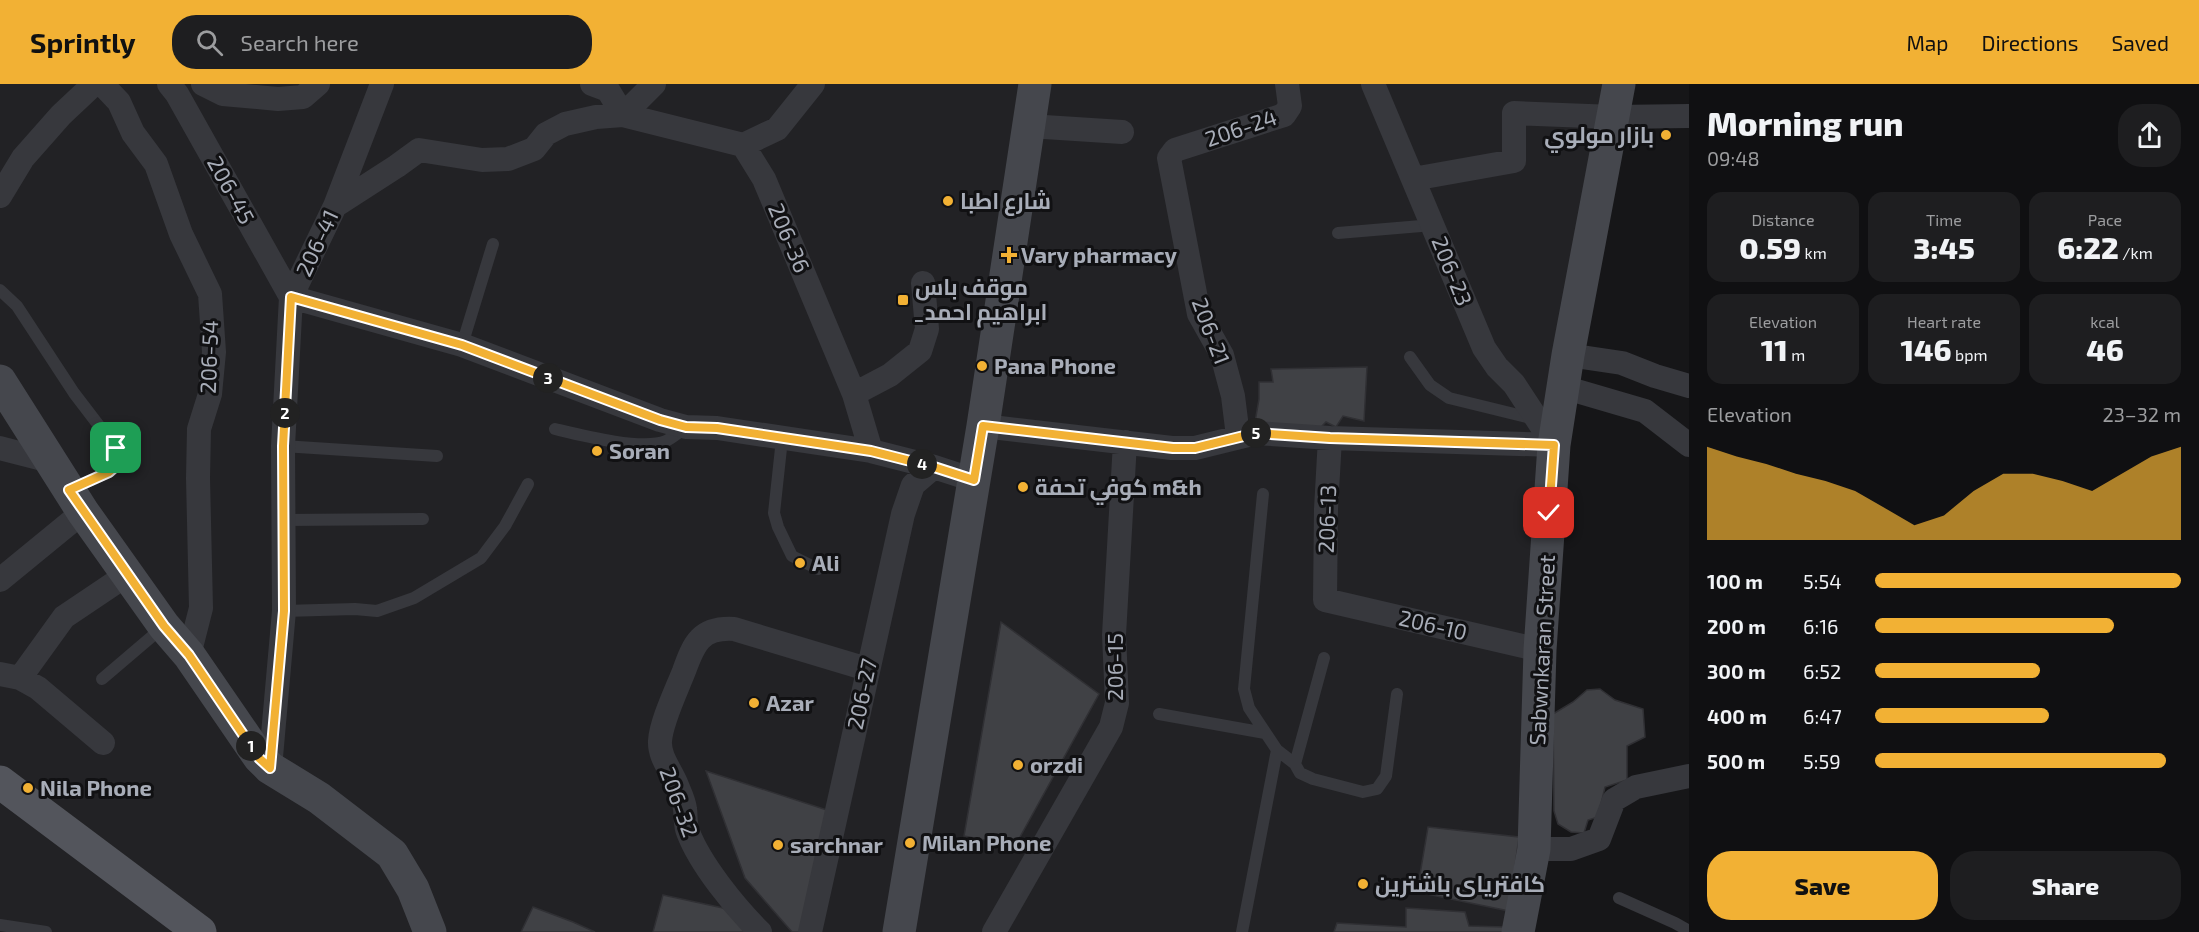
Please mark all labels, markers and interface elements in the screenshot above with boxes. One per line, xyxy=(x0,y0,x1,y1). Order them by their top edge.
search box xyxy=(172,15,592,69)
text: Sprintly xyxy=(30,25,136,59)
icon: search xyxy=(193,26,226,59)
text: Search here xyxy=(241,29,359,55)
text: Map xyxy=(1906,30,1949,55)
text: Directions xyxy=(1982,30,2078,55)
text: Saved xyxy=(2111,30,2169,55)
street label: 206-24 xyxy=(1201,103,1280,151)
text: Morning run xyxy=(1707,103,1904,143)
button: share xyxy=(2118,104,2181,167)
place label: بازار مولوي xyxy=(1544,121,1654,153)
marker: بازار مولوي xyxy=(1659,128,1673,142)
text: 09:48 xyxy=(1707,146,1760,170)
street label: 206-45 xyxy=(203,151,261,228)
place label: شارع اطبا xyxy=(960,187,1051,216)
marker: شارع اطبا xyxy=(941,194,955,208)
street label: 206-36 xyxy=(764,199,816,276)
street label: 206-41 xyxy=(289,205,343,280)
text: Distance xyxy=(1751,210,1815,229)
text: Time xyxy=(1926,210,1962,229)
text: Pace xyxy=(2088,210,2122,229)
text: 0.59 xyxy=(1739,229,1801,265)
text: 3:45 xyxy=(1913,229,1975,265)
text: 6:22 xyxy=(2057,229,2119,265)
street label: 206-23 xyxy=(1427,232,1479,309)
place label: Vary pharmacy xyxy=(1021,241,1178,268)
text: km xyxy=(1801,243,1827,262)
text: /km xyxy=(2119,243,2153,262)
marker: Vary pharmacy xyxy=(1002,248,1016,262)
place label: موقف باس _ابراهیم احمد xyxy=(915,273,1047,328)
marker: موقف باس _ابراهیم احمد xyxy=(896,293,910,307)
street label: 206-21 xyxy=(1187,294,1236,368)
text: Elevation xyxy=(1749,312,1817,331)
text: Heart rate xyxy=(1907,312,1981,331)
text: kcal xyxy=(2090,312,2120,331)
street label: 206-54 xyxy=(194,320,222,394)
text: 11 xyxy=(1761,331,1788,367)
text: 146 xyxy=(1901,331,1952,367)
text: 46 xyxy=(2086,331,2124,367)
text: m xyxy=(1788,345,1805,364)
text: bpm xyxy=(1952,345,1987,364)
place label: Pana Phone xyxy=(994,352,1116,378)
marker: Pana Phone xyxy=(975,359,989,373)
pin: 3 xyxy=(533,363,563,393)
text: 3 xyxy=(543,368,553,387)
pin: 2 xyxy=(270,398,300,428)
text: Elevation xyxy=(1707,402,1792,426)
text: 23–32 m xyxy=(2102,402,2181,426)
text: 2 xyxy=(280,403,290,422)
pin: 5 xyxy=(1241,418,1271,448)
pin xyxy=(90,422,141,473)
text: 5 xyxy=(1252,423,1260,442)
icon: arrive xyxy=(99,431,132,464)
place label: Soran xyxy=(609,437,670,463)
marker: Soran xyxy=(590,444,604,458)
pin: 4 xyxy=(907,449,937,479)
text: 4 xyxy=(917,454,927,473)
place label: كوفي تحفة m&h xyxy=(1035,473,1202,505)
marker: كوفي تحفة m&h xyxy=(1016,480,1030,494)
street label: 206-13 xyxy=(1312,484,1340,554)
pin xyxy=(1523,487,1574,538)
icon: check xyxy=(1532,496,1565,529)
place label: Ali xyxy=(812,549,840,575)
street label: Sabwnkaran Street xyxy=(1523,554,1559,746)
marker: Ali xyxy=(793,556,807,570)
text: 100 m xyxy=(1707,569,1763,593)
text: 5:54 xyxy=(1803,569,1841,593)
street label: 206-10 xyxy=(1396,604,1470,645)
text: 200 m xyxy=(1707,614,1766,638)
text: 6:16 xyxy=(1803,614,1839,638)
street label: 206-15 xyxy=(1101,633,1127,701)
street label: 206-27 xyxy=(841,656,881,732)
text: 300 m xyxy=(1707,659,1766,683)
text: 6:52 xyxy=(1803,659,1841,683)
place label: Azar xyxy=(766,689,814,715)
marker: Azar xyxy=(747,696,761,710)
text: 400 m xyxy=(1707,704,1767,728)
text: 6:47 xyxy=(1803,704,1842,728)
pin: 1 xyxy=(236,731,266,761)
text: 1 xyxy=(248,736,254,755)
text: 500 m xyxy=(1707,749,1765,773)
text: 5:59 xyxy=(1803,749,1841,773)
place label: orzdi xyxy=(1030,751,1083,777)
marker: orzdi xyxy=(1011,758,1025,772)
street label: 206-32 xyxy=(655,763,705,840)
place label: Nila Phone xyxy=(40,774,152,800)
marker: Nila Phone xyxy=(21,781,35,795)
place label: Milan Phone xyxy=(922,829,1051,855)
place label: sarchnar xyxy=(790,831,884,857)
marker: Milan Phone xyxy=(903,836,917,850)
marker: sarchnar xyxy=(771,838,785,852)
button: Save xyxy=(1707,851,1938,920)
button: Share xyxy=(1950,851,2181,920)
place label: كافترياى باشترين xyxy=(1375,870,1545,898)
marker: كافترياى باشترين xyxy=(1356,877,1370,891)

